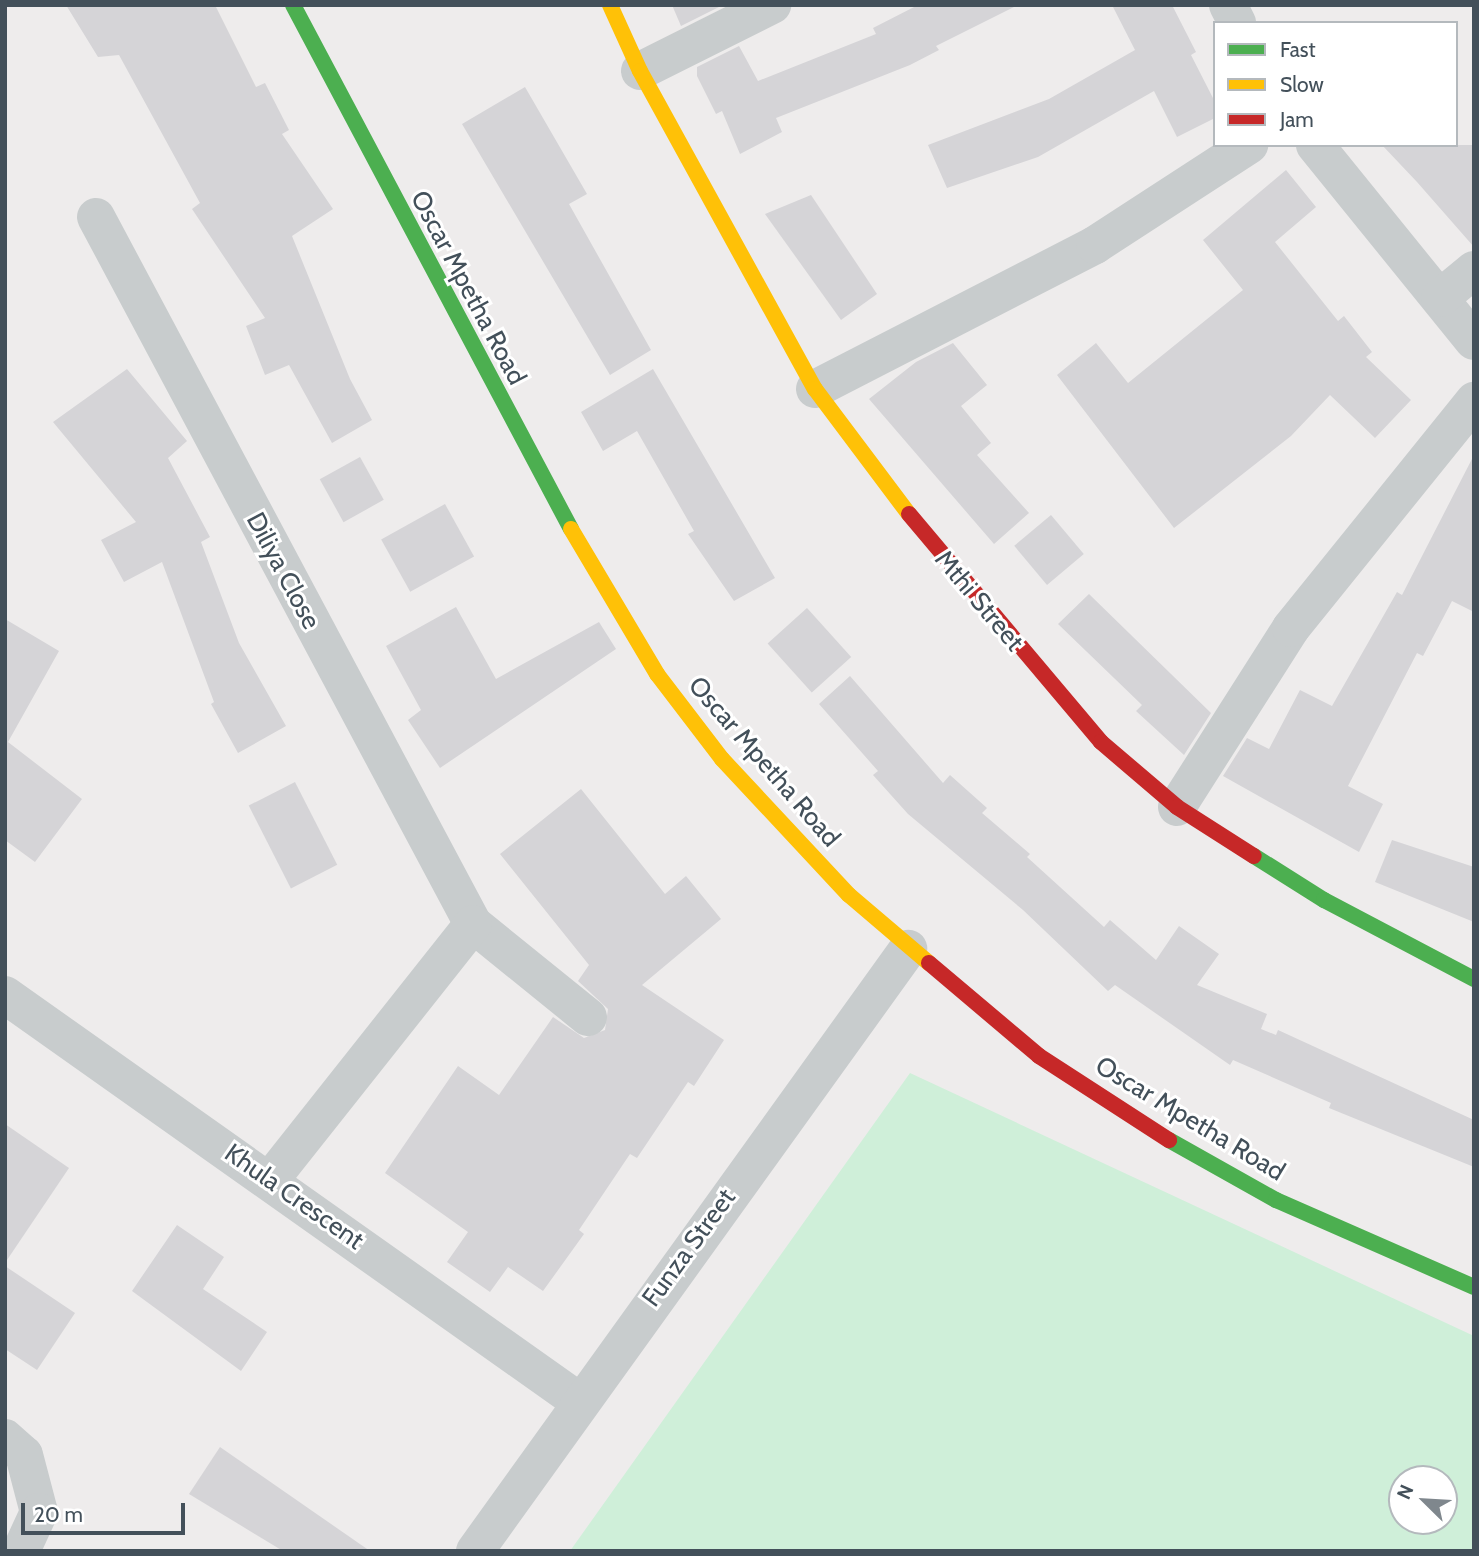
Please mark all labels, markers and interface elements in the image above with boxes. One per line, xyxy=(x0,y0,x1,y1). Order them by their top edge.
legend xyxy=(1213,21,1458,147)
text: Fast xyxy=(1280,37,1316,62)
text: Slow xyxy=(1280,72,1324,97)
text: Jam xyxy=(1280,107,1314,132)
street label: Oscar Mpetha Road xyxy=(404,186,532,390)
street label: Diliya Close xyxy=(239,507,327,635)
street label: Mthi Street xyxy=(928,544,1030,658)
street label: Oscar Mpetha Road xyxy=(682,671,846,853)
street label: Oscar Mpetha Road xyxy=(1090,1050,1290,1188)
street label: Khula Crescent xyxy=(218,1138,370,1256)
street label: Funza Street xyxy=(636,1183,742,1313)
north arrow xyxy=(1388,1465,1458,1535)
text: N xyxy=(1392,1481,1418,1503)
scale bar xyxy=(24,1490,189,1534)
text: 20 m xyxy=(34,1502,83,1527)

